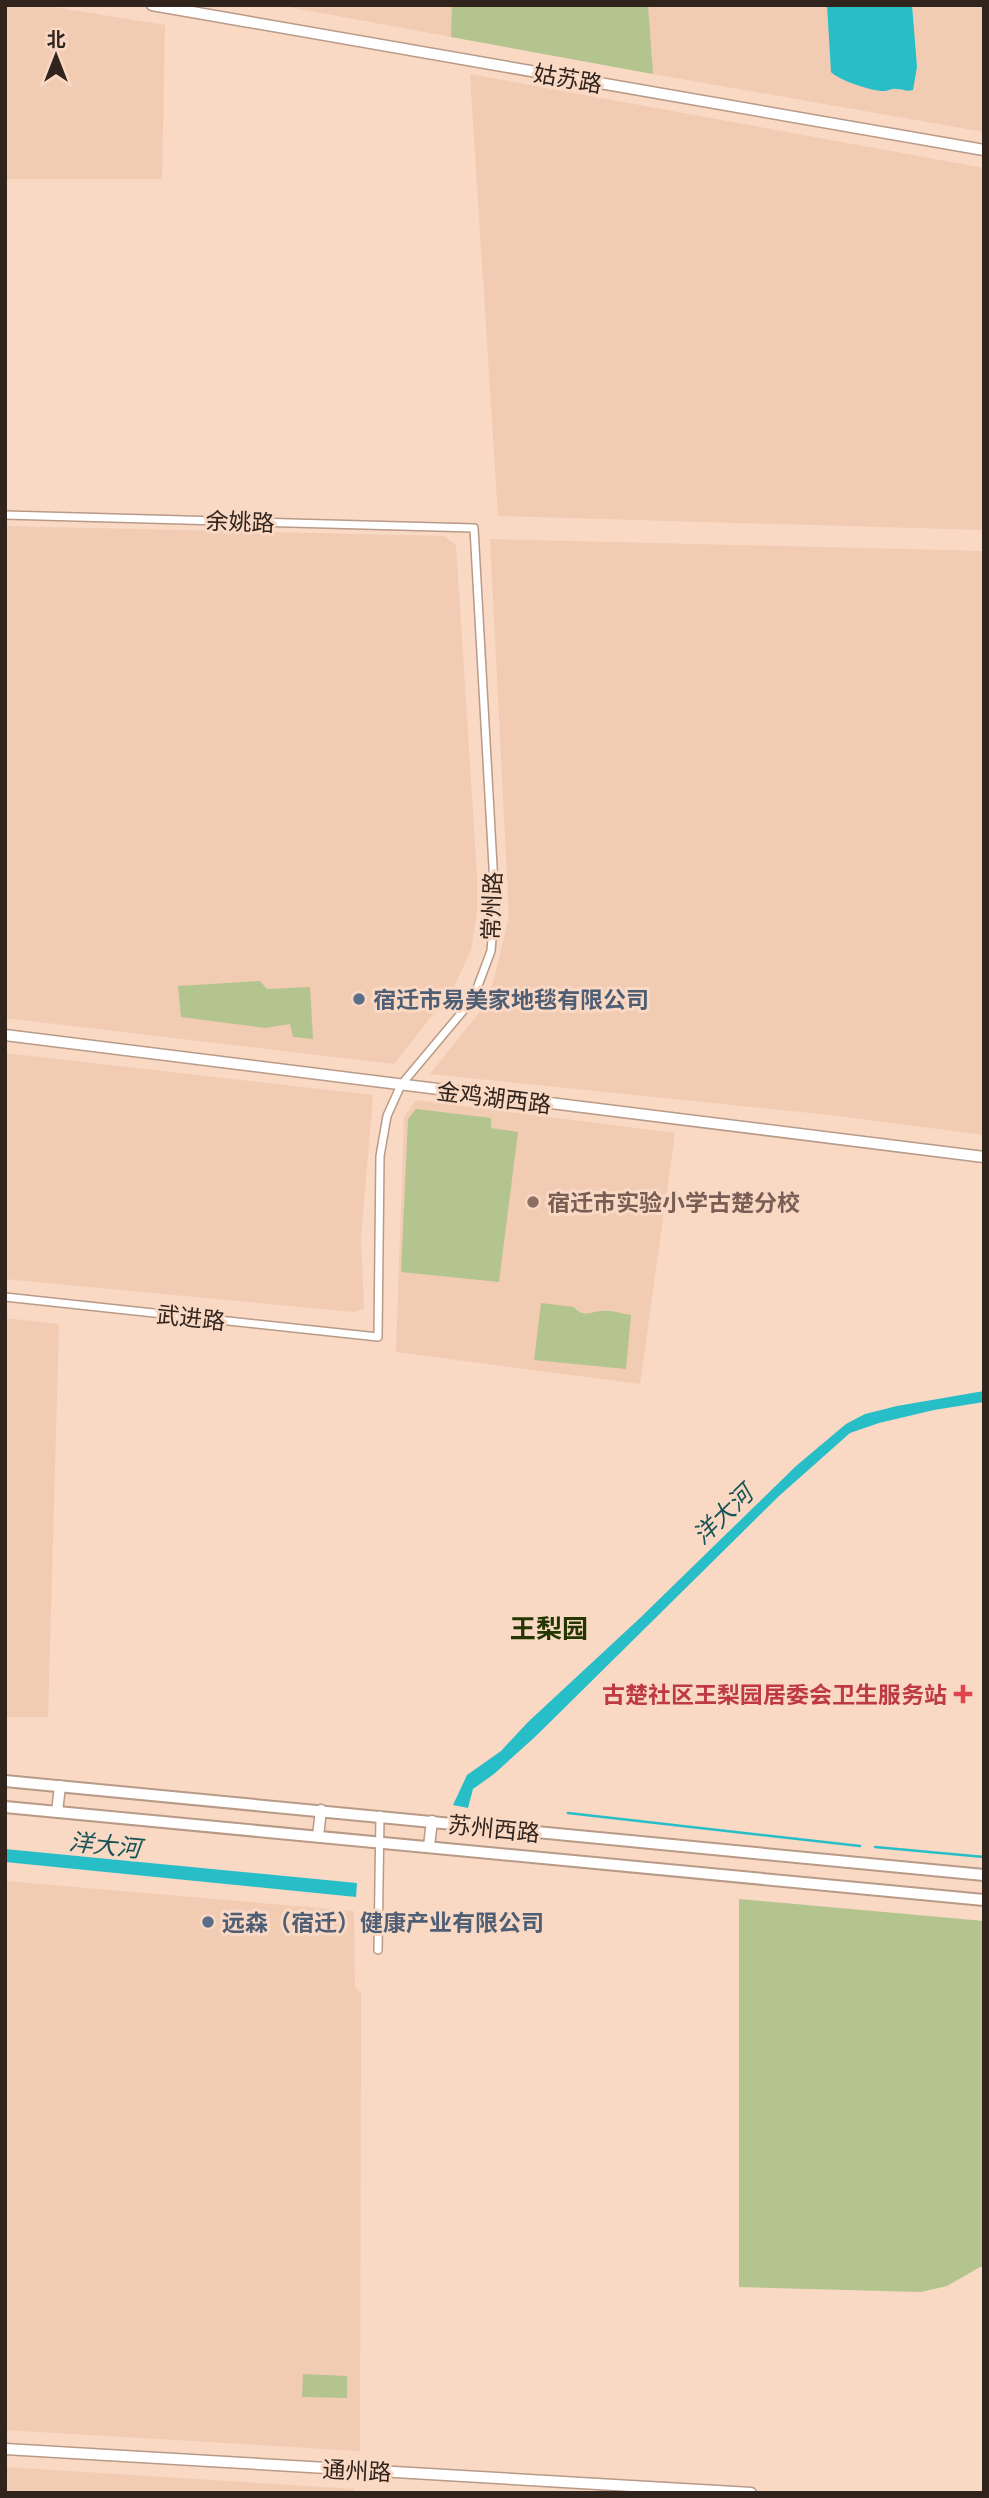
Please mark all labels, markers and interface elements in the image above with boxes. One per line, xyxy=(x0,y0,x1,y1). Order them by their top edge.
north arrow xyxy=(21,21,91,91)
text: 北 xyxy=(46,26,66,52)
street label: 姑苏路 xyxy=(531,56,605,100)
street label: 余姚路 xyxy=(205,504,275,538)
street label: 常州路 xyxy=(474,871,508,941)
place label: 宿迁市易美家地毯有限公司 xyxy=(373,983,649,1015)
marker: 宿迁市易美家地毯有限公司 xyxy=(351,991,367,1007)
street label: 金鸡湖西路 xyxy=(435,1074,553,1120)
place label: 宿迁市实验小学古楚分校 xyxy=(547,1186,800,1218)
marker: 宿迁市实验小学古楚分校 xyxy=(525,1194,541,1210)
street label: 武进路 xyxy=(155,1297,227,1337)
water label: 洋大河 xyxy=(685,1474,762,1551)
district label: 王梨园 xyxy=(510,1610,588,1646)
place label: 古楚社区王梨园居委会卫生服务站 xyxy=(602,1678,947,1710)
marker: 古楚社区王梨园居委会卫生服务站 xyxy=(953,1684,973,1704)
street label: 苏州西路 xyxy=(447,1807,541,1849)
water label: 洋大河 xyxy=(67,1824,147,1865)
place label: 远森（宿迁）健康产业有限公司 xyxy=(222,1906,544,1938)
marker: 远森（宿迁）健康产业有限公司 xyxy=(200,1914,216,1930)
street label: 通州路 xyxy=(322,2452,392,2488)

